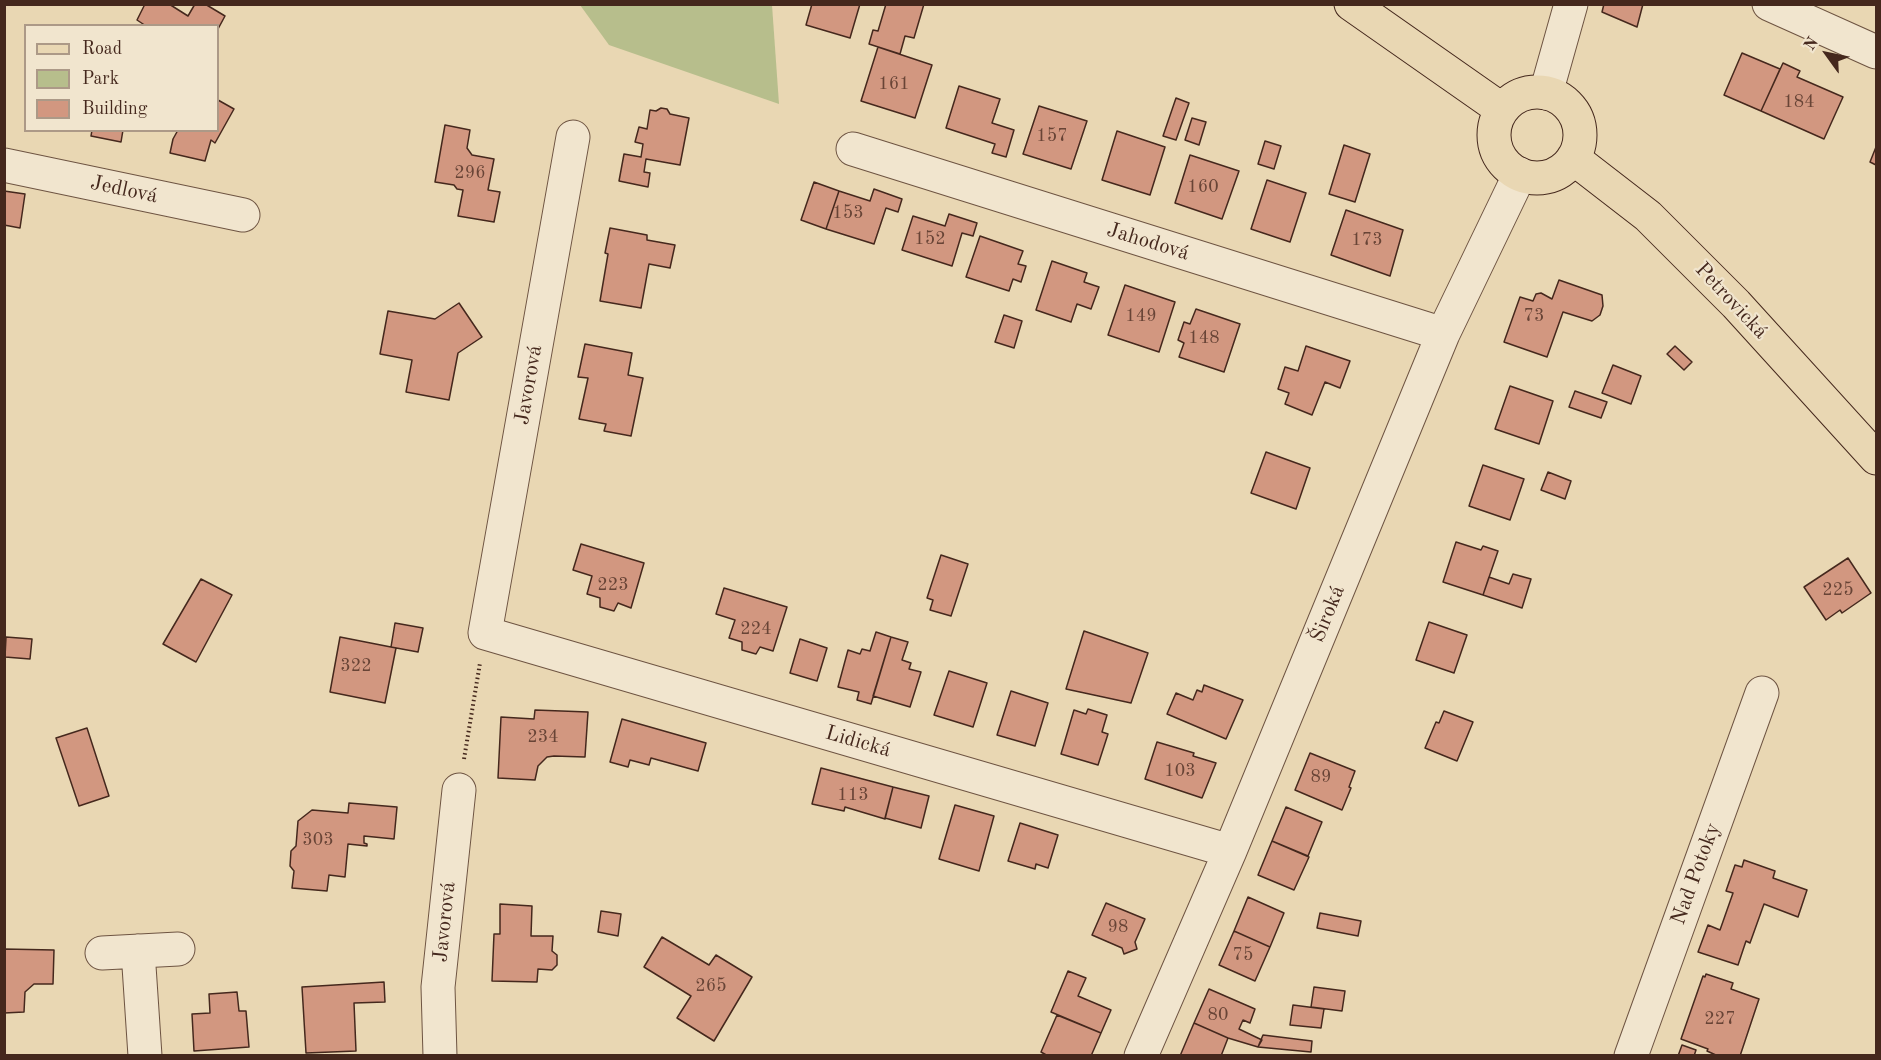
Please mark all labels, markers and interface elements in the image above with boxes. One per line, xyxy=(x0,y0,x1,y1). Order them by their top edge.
legend xyxy=(24,24,219,132)
north arrow xyxy=(1797,24,1857,84)
text: N xyxy=(1802,35,1822,54)
text: Road xyxy=(82,40,122,58)
text: Park xyxy=(82,70,119,88)
house number: 161 xyxy=(878,73,910,95)
house number: 184 xyxy=(1783,91,1815,113)
text: Building xyxy=(82,100,147,118)
house number: 157 xyxy=(1036,125,1068,147)
house number: 296 xyxy=(454,162,486,184)
street label: Jedlová xyxy=(88,171,160,209)
house number: 160 xyxy=(1187,176,1219,198)
house number: 153 xyxy=(832,202,864,224)
street label: Jahodová xyxy=(1104,218,1192,266)
house number: 152 xyxy=(914,228,946,250)
house number: 173 xyxy=(1351,229,1383,251)
street label: Petrovická xyxy=(1689,257,1773,345)
house number: 149 xyxy=(1125,305,1157,327)
house number: 73 xyxy=(1524,305,1544,327)
house number: 148 xyxy=(1188,327,1220,349)
street label: Javorová xyxy=(510,343,548,427)
house number: 223 xyxy=(597,574,629,596)
house number: 225 xyxy=(1822,579,1854,601)
street label: Široká xyxy=(1305,582,1351,646)
house number: 224 xyxy=(740,618,772,640)
house number: 322 xyxy=(340,655,372,677)
street label: Lidická xyxy=(822,721,894,763)
house number: 234 xyxy=(527,726,559,748)
house number: 103 xyxy=(1164,760,1196,782)
house number: 89 xyxy=(1311,766,1331,788)
house number: 113 xyxy=(837,784,869,806)
street label: Nad Potoky xyxy=(1666,820,1726,928)
house number: 303 xyxy=(302,829,334,851)
street label: Javorová xyxy=(428,881,462,963)
house number: 98 xyxy=(1108,916,1128,938)
house number: 75 xyxy=(1233,944,1253,966)
house number: 265 xyxy=(695,975,727,997)
house number: 80 xyxy=(1208,1004,1228,1026)
house number: 227 xyxy=(1704,1008,1736,1030)

